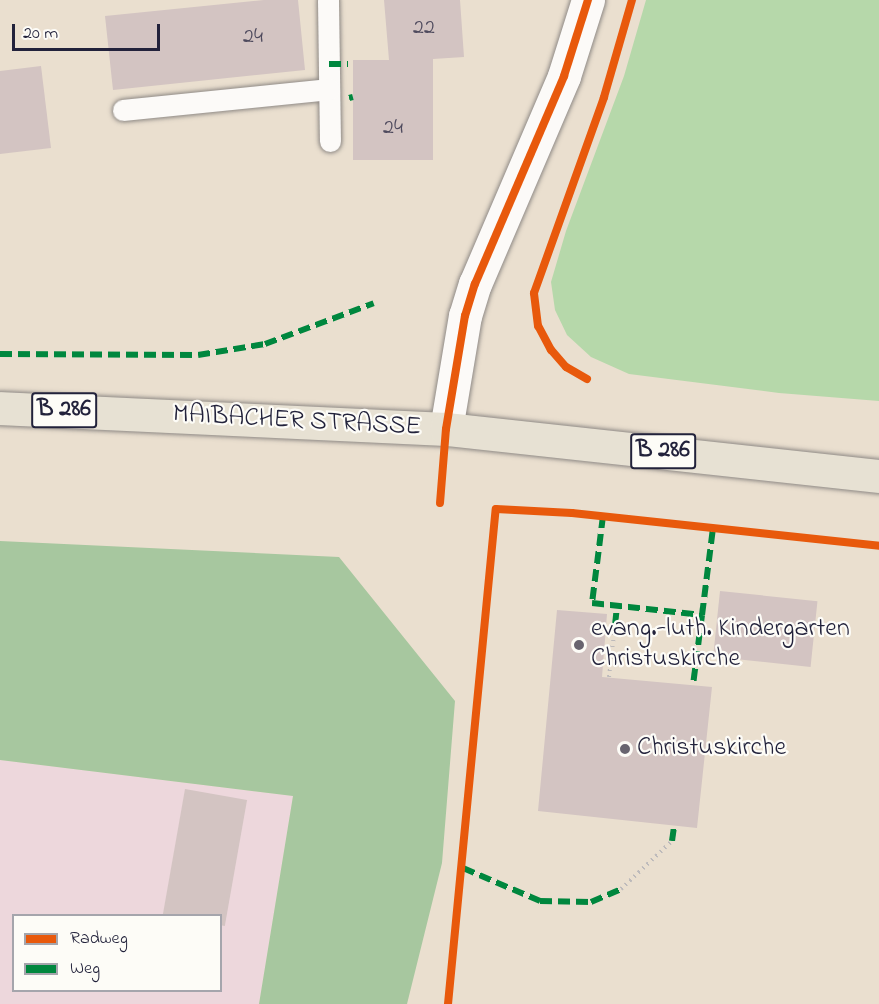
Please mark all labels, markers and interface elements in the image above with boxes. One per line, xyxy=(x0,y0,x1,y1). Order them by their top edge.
scale bar xyxy=(15,12,164,50)
house number: 22 xyxy=(413,16,435,42)
text: 20 m xyxy=(23,21,58,47)
house number: 24 xyxy=(243,25,263,51)
house number: 24 xyxy=(383,116,403,142)
road number: B 286 xyxy=(31,389,97,431)
street label: MAIBACHER STRASSE xyxy=(172,400,422,444)
road number: B 286 xyxy=(630,430,696,472)
place label: evang.-luth. Kindergarten Christuskirche xyxy=(591,614,850,676)
marker: evang.-luth. Kindergarten Christuskirche xyxy=(572,638,586,652)
place label: Christuskirche xyxy=(637,733,786,765)
marker: Christuskirche xyxy=(618,742,632,756)
legend xyxy=(12,914,222,992)
text: Radweg xyxy=(70,926,128,952)
text: Weg xyxy=(70,956,100,982)

